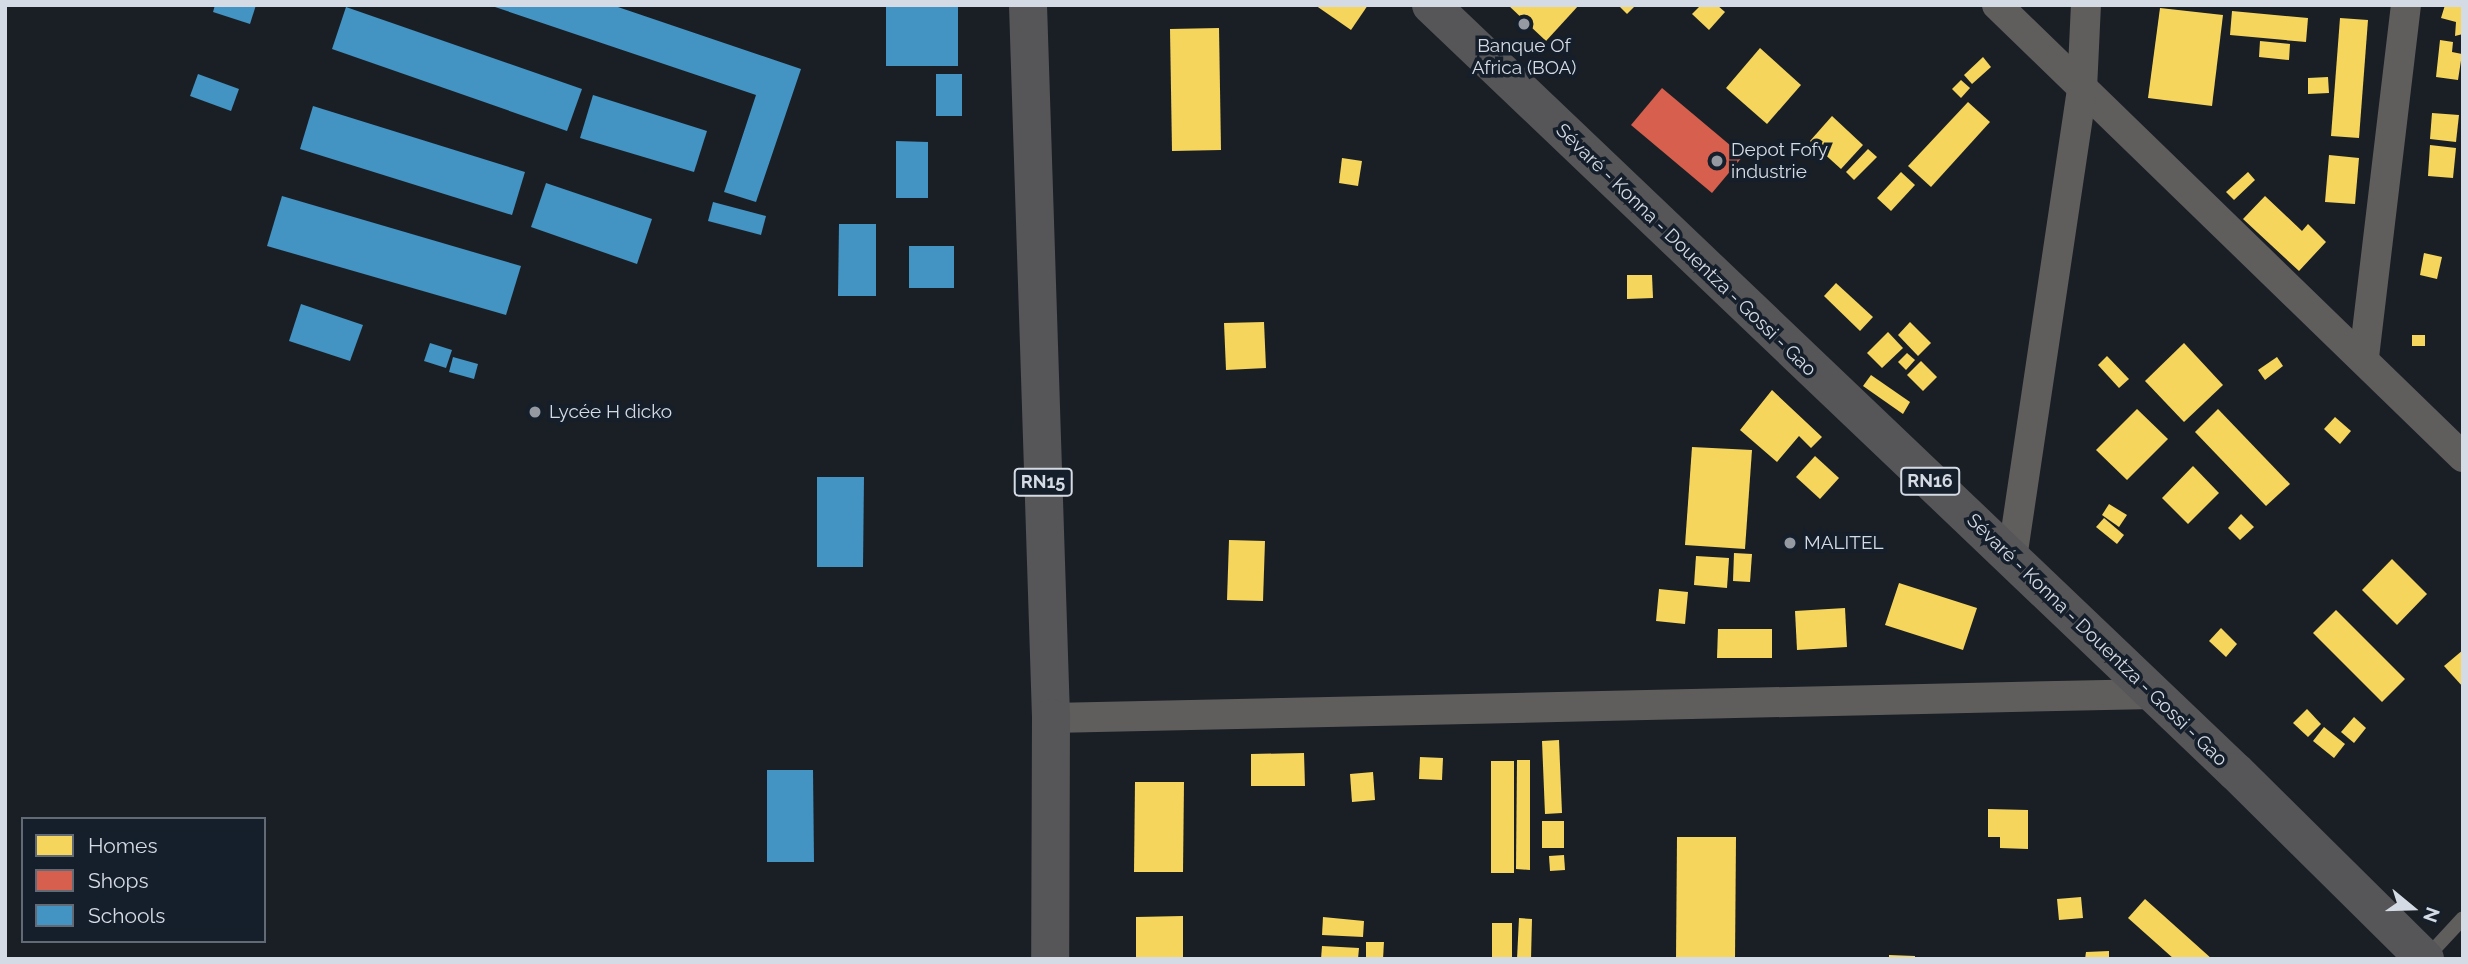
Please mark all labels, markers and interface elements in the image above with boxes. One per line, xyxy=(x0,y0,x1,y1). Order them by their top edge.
marker: Banque Of Africa (BOA) xyxy=(1516,16,1532,32)
place label: Banque Of Africa (BOA) xyxy=(1472,35,1576,79)
street label: Sévaré - Konna - Douentza - Gossi - Gao xyxy=(1551,119,1821,381)
place label: Depot Fofy industrie xyxy=(1731,139,1828,183)
marker: Depot Fofy industrie xyxy=(1709,153,1725,169)
place label: Lycée H dicko xyxy=(549,401,672,423)
marker: Lycée H dicko xyxy=(527,404,543,420)
road number: RN16 xyxy=(1898,466,1962,495)
road number: RN15 xyxy=(1013,468,1073,496)
street label: Sévaré - Konna - Douentza - Gossi - Gao xyxy=(1962,509,2232,771)
place label: MALITEL xyxy=(1804,532,1884,554)
marker: MALITEL xyxy=(1782,535,1798,551)
legend xyxy=(21,817,266,943)
text: Homes xyxy=(88,833,158,858)
text: Shops xyxy=(88,868,149,893)
north arrow xyxy=(2377,873,2447,943)
text: Schools xyxy=(88,903,165,928)
text: N xyxy=(2419,904,2445,925)

